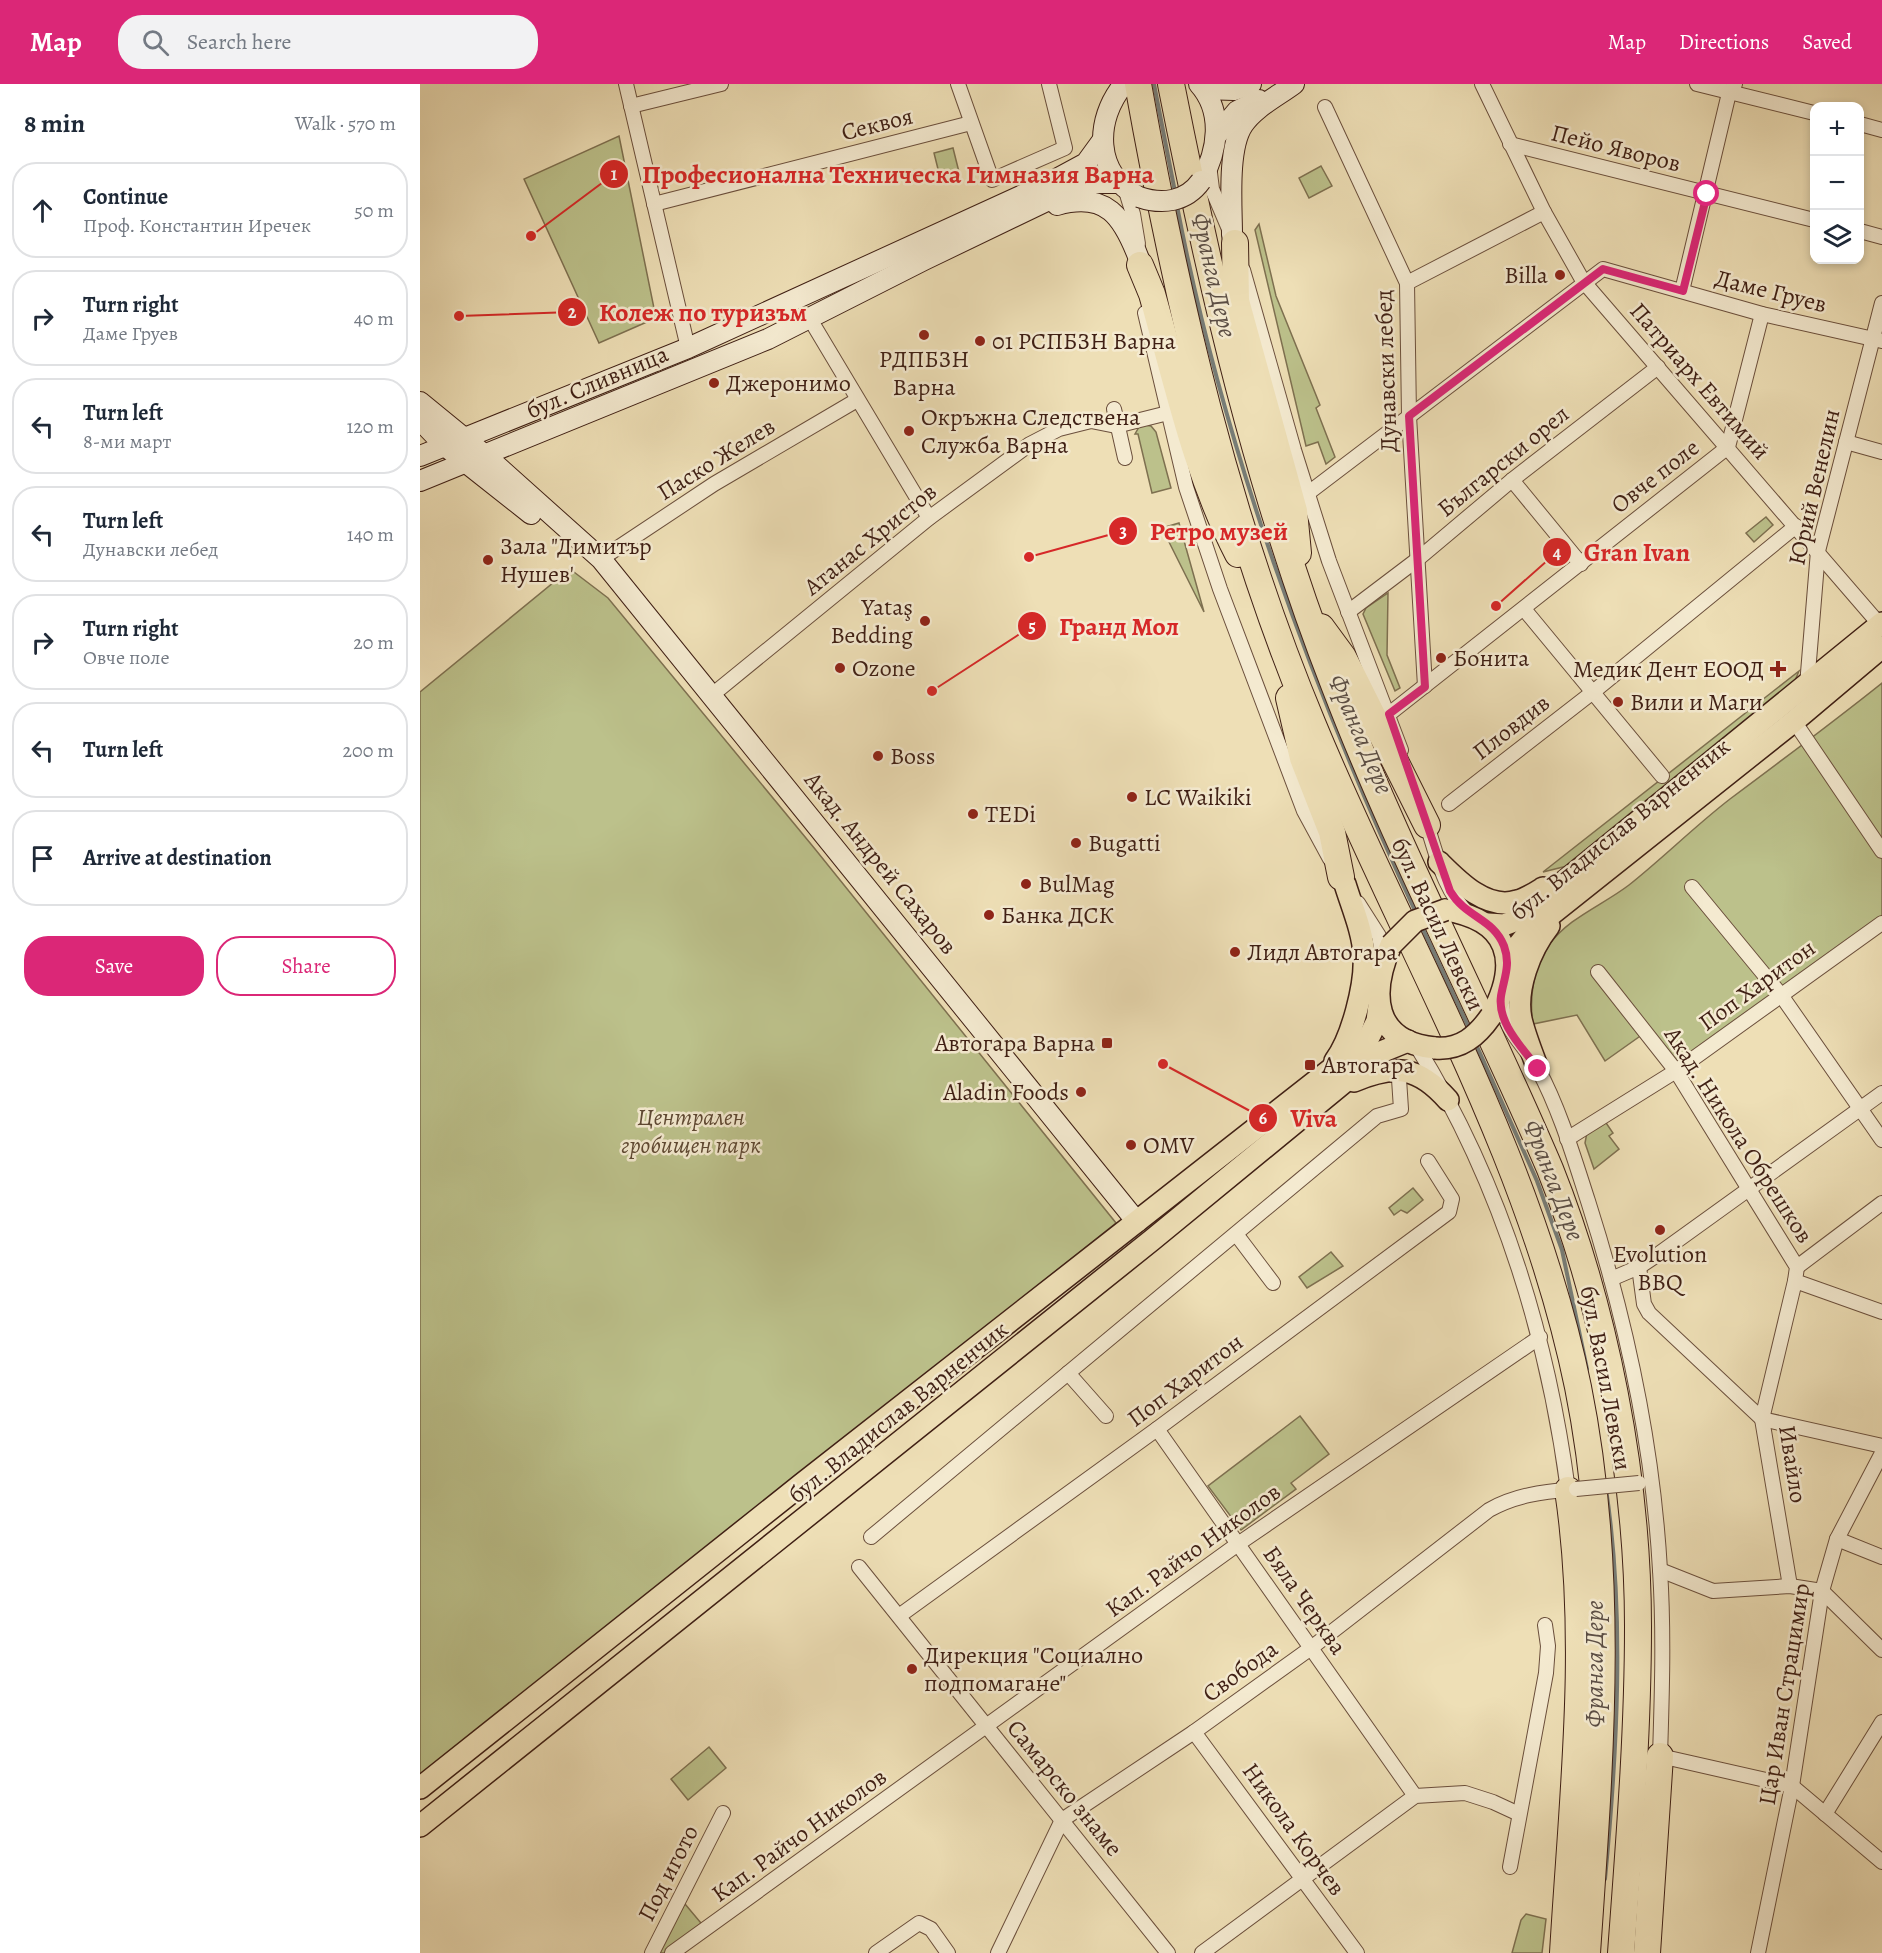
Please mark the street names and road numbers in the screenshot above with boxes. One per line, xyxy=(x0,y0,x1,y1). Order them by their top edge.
street label: Секвоя xyxy=(838,100,916,148)
street label: Пейо Яворов xyxy=(1548,116,1684,180)
street label: Даме Груев xyxy=(1712,262,1830,320)
street label: Дунавски лебед xyxy=(1367,289,1405,453)
street label: Патриарх Евтимий xyxy=(1623,296,1777,466)
street label: бул. Сливница xyxy=(521,338,673,426)
street label: Български орел xyxy=(1430,398,1576,524)
street label: Юрий Венелин xyxy=(1780,406,1848,568)
street label: Паско Желев xyxy=(651,410,781,508)
street label: Овче поле xyxy=(1604,431,1706,521)
street label: Атанас Христов xyxy=(796,475,943,603)
street label: Пловдив xyxy=(1466,687,1556,767)
street label: бул. Владислав Варненчик xyxy=(1503,730,1737,928)
street label: Акад. Андрей Сахаров xyxy=(797,764,965,961)
street label: бул. Васил Левски xyxy=(1384,832,1492,1016)
street label: Поп Харитон xyxy=(1692,932,1822,1038)
street label: Акад. Никола Обрешков xyxy=(1657,1020,1821,1249)
street label: бул. Васил Левски xyxy=(1572,1283,1640,1473)
street label: бул. Владислав Варненчик xyxy=(781,1313,1015,1511)
street label: Поп Харитон xyxy=(1121,1326,1249,1434)
street label: Ивайло xyxy=(1771,1423,1815,1505)
street label: Кап. Райчо Николов xyxy=(1099,1476,1287,1624)
street label: Бяла Черква xyxy=(1256,1539,1354,1661)
street label: Цар Иван Страцимир xyxy=(1751,1581,1817,1807)
street label: Свобода xyxy=(1196,1633,1284,1709)
street label: Самарско знаме xyxy=(1000,1713,1130,1863)
street label: Никола Корчев xyxy=(1235,1756,1353,1902)
street label: Кап. Райчо Николов xyxy=(705,1761,893,1909)
street label: Под игото xyxy=(630,1819,706,1927)

